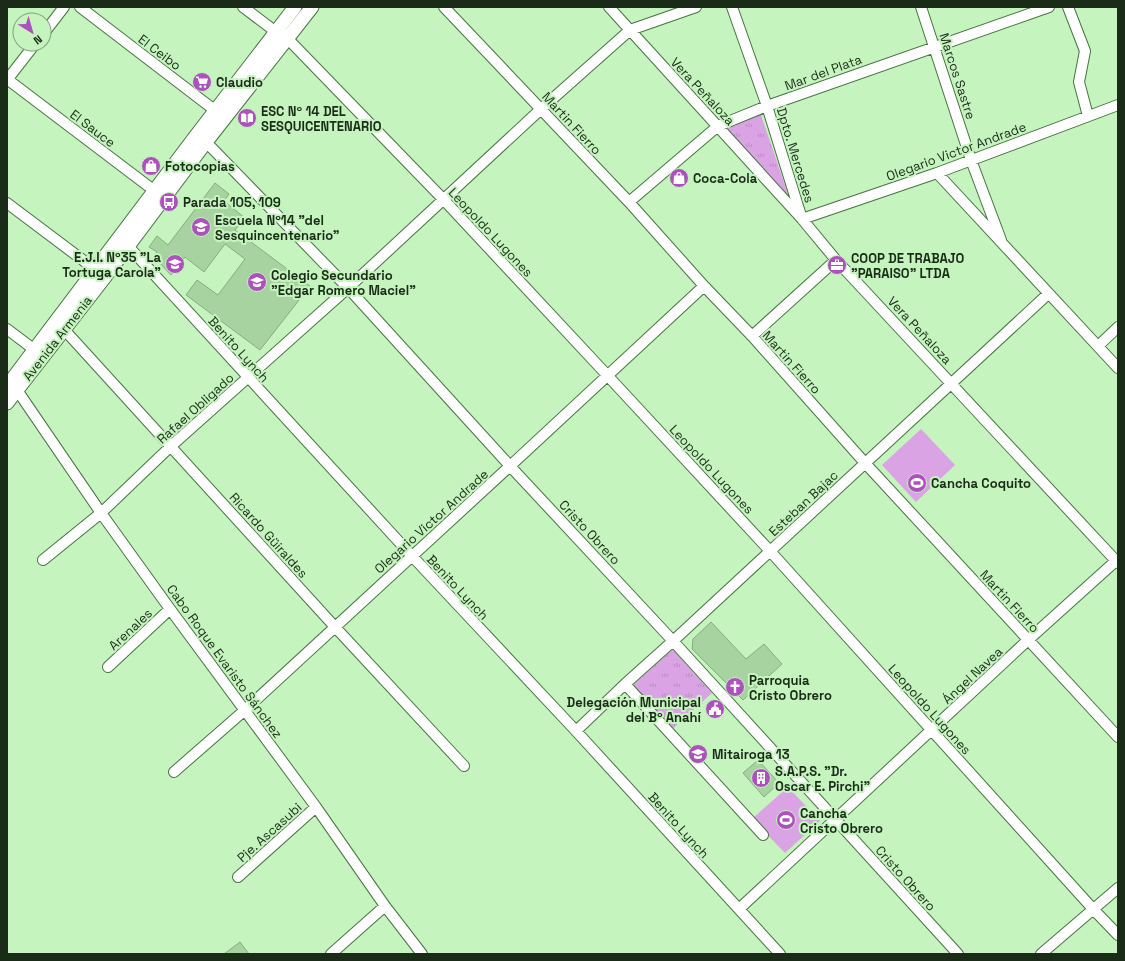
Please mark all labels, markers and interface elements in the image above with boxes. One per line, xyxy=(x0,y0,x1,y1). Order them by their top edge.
north arrow xyxy=(12,12,52,52)
street label: El Ceibo xyxy=(135,31,185,74)
street label: Marcos Sastre xyxy=(936,31,979,121)
text: N xyxy=(31,32,45,48)
street label: Mar del Plata xyxy=(782,50,865,94)
street label: Vera Peñaloza xyxy=(667,54,739,129)
supermarket icon: Claudio xyxy=(191,71,213,93)
place label: Claudio xyxy=(216,74,263,91)
street label: Martin Fierro xyxy=(538,88,605,158)
place label: ESC Nº 14 DEL SESQUICENTENARIO xyxy=(261,103,382,135)
street label: El Sauce xyxy=(67,106,119,151)
street label: Dpto. Mercedes xyxy=(773,106,818,205)
library icon: ESC Nº 14 DEL SESQUICENTENARIO xyxy=(236,107,258,129)
street label: Olegario Victor Andrade xyxy=(884,118,1029,185)
shop icon: Fotocopias xyxy=(140,155,162,177)
place label: Fotocopias xyxy=(165,158,235,175)
shop icon: Coca-Cola xyxy=(668,167,690,189)
place label: Coca-Cola xyxy=(693,170,758,187)
street label: Leopoldo Lugones xyxy=(445,184,537,281)
bus stop icon: Parada 105, 109 xyxy=(158,191,180,213)
place label: Parada 105, 109 xyxy=(183,194,281,211)
place label: Escuela Nº14 "del Sesquincentenario" xyxy=(215,212,340,244)
school or university icon: Escuela Nº14 "del Sesquincentenario" xyxy=(190,216,212,238)
place label: E.J.I. Nº35 "La Tortuga Carola" xyxy=(62,249,161,281)
place label: COOP DE TRABAJO "PARAISO" LTDA xyxy=(851,250,964,282)
school or university icon: E.J.I. Nº35 "La Tortuga Carola" xyxy=(164,253,186,275)
office icon: COOP DE TRABAJO "PARAISO" LTDA xyxy=(826,254,848,276)
place label: Colegio Secundario "Edgar Romero Maciel" xyxy=(271,267,416,299)
school or university icon: Colegio Secundario "Edgar Romero Maciel" xyxy=(246,271,268,293)
street label: Avenida Armenia xyxy=(19,292,96,384)
street label: Vera Peñaloza xyxy=(884,293,956,368)
street label: Benito Lynch xyxy=(204,313,273,386)
street label: Martin Fierro xyxy=(759,327,825,398)
street label: Rafael Obligado xyxy=(153,369,237,447)
street label: Leopoldo Lugones xyxy=(666,421,758,518)
street label: Olegario Victor Andrade xyxy=(371,466,492,577)
street label: Esteban Bajac xyxy=(765,467,842,540)
sports icon: Cancha Coquito xyxy=(906,472,928,494)
place label: Cancha Coquito xyxy=(931,475,1031,492)
street label: Ricardo Güiraldes xyxy=(226,489,312,582)
street label: Cristo Obrero xyxy=(555,496,624,568)
street label: Benito Lynch xyxy=(423,551,492,624)
street label: Martin Fierro xyxy=(976,566,1043,636)
street label: Cabo Roque Evaristo Sánchez xyxy=(163,581,286,742)
street label: Arenales xyxy=(105,605,156,654)
street label: Ángel Navea xyxy=(939,643,1006,708)
street label: Leopoldo Lugones xyxy=(884,661,975,758)
place label: Parroquia Cristo Obrero xyxy=(749,672,832,704)
church icon: Parroquia Cristo Obrero xyxy=(724,676,746,698)
place label: Delegación Municipal del Bº Anahí xyxy=(567,694,702,726)
public building icon: Delegación Municipal del Bº Anahí xyxy=(704,698,726,720)
school or university icon: Mitairoga 13 xyxy=(687,743,709,765)
place label: Mitairoga 13 xyxy=(712,746,790,763)
place label: S.A.P.S. "Dr. Oscar E. Pirchi" xyxy=(775,763,870,795)
building icon: S.A.P.S. "Dr. Oscar E. Pirchi" xyxy=(750,767,772,789)
street label: Benito Lynch xyxy=(644,789,713,862)
street label: Pje. Ascasubi xyxy=(233,799,305,866)
place label: Cancha Cristo Obrero xyxy=(800,805,883,837)
sports icon: Cancha Cristo Obrero xyxy=(775,809,797,831)
street label: Cristo Obrero xyxy=(872,842,940,915)

